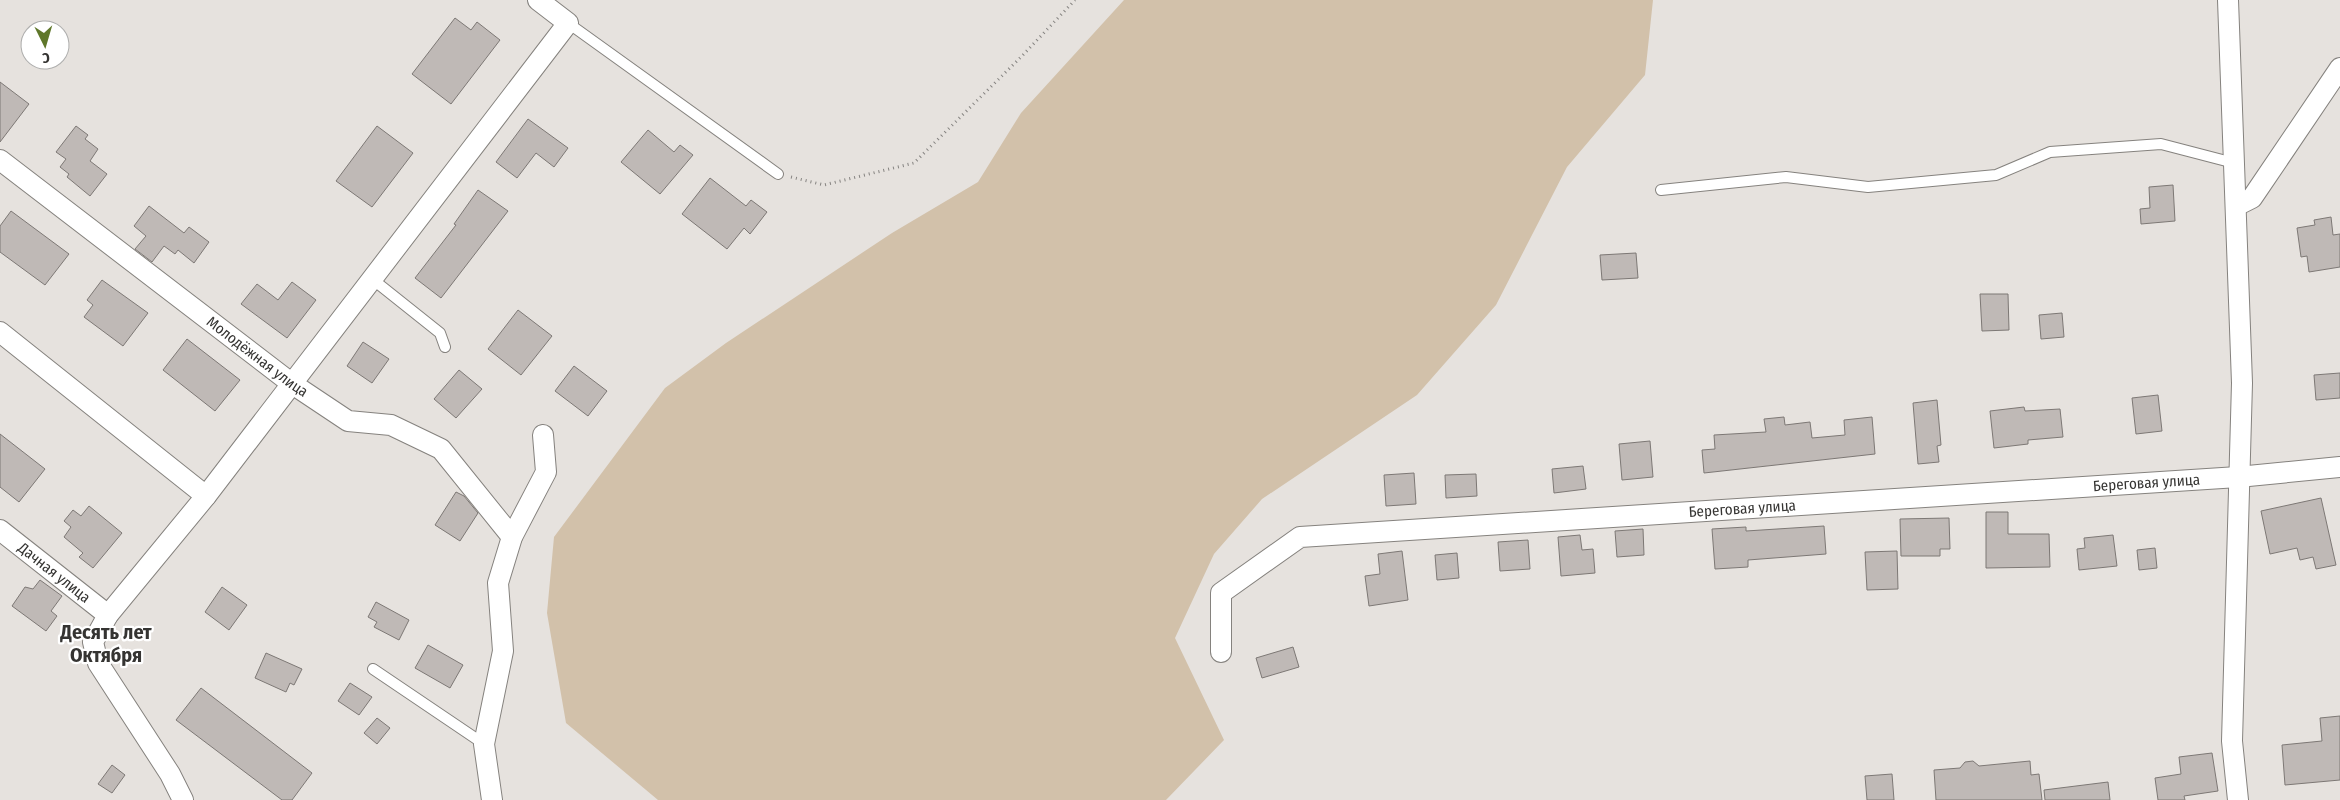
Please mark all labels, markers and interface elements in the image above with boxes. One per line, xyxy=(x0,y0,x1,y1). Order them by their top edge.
north arrow xyxy=(20,20,70,70)
text: С xyxy=(41,49,50,66)
street label: Молодёжная улица xyxy=(203,313,311,401)
street label: Береговая улица xyxy=(2092,470,2201,495)
street label: Береговая улица xyxy=(1688,496,1796,521)
street label: Дачная улица xyxy=(14,538,94,607)
district label: Десять лет Октября xyxy=(59,620,152,667)

